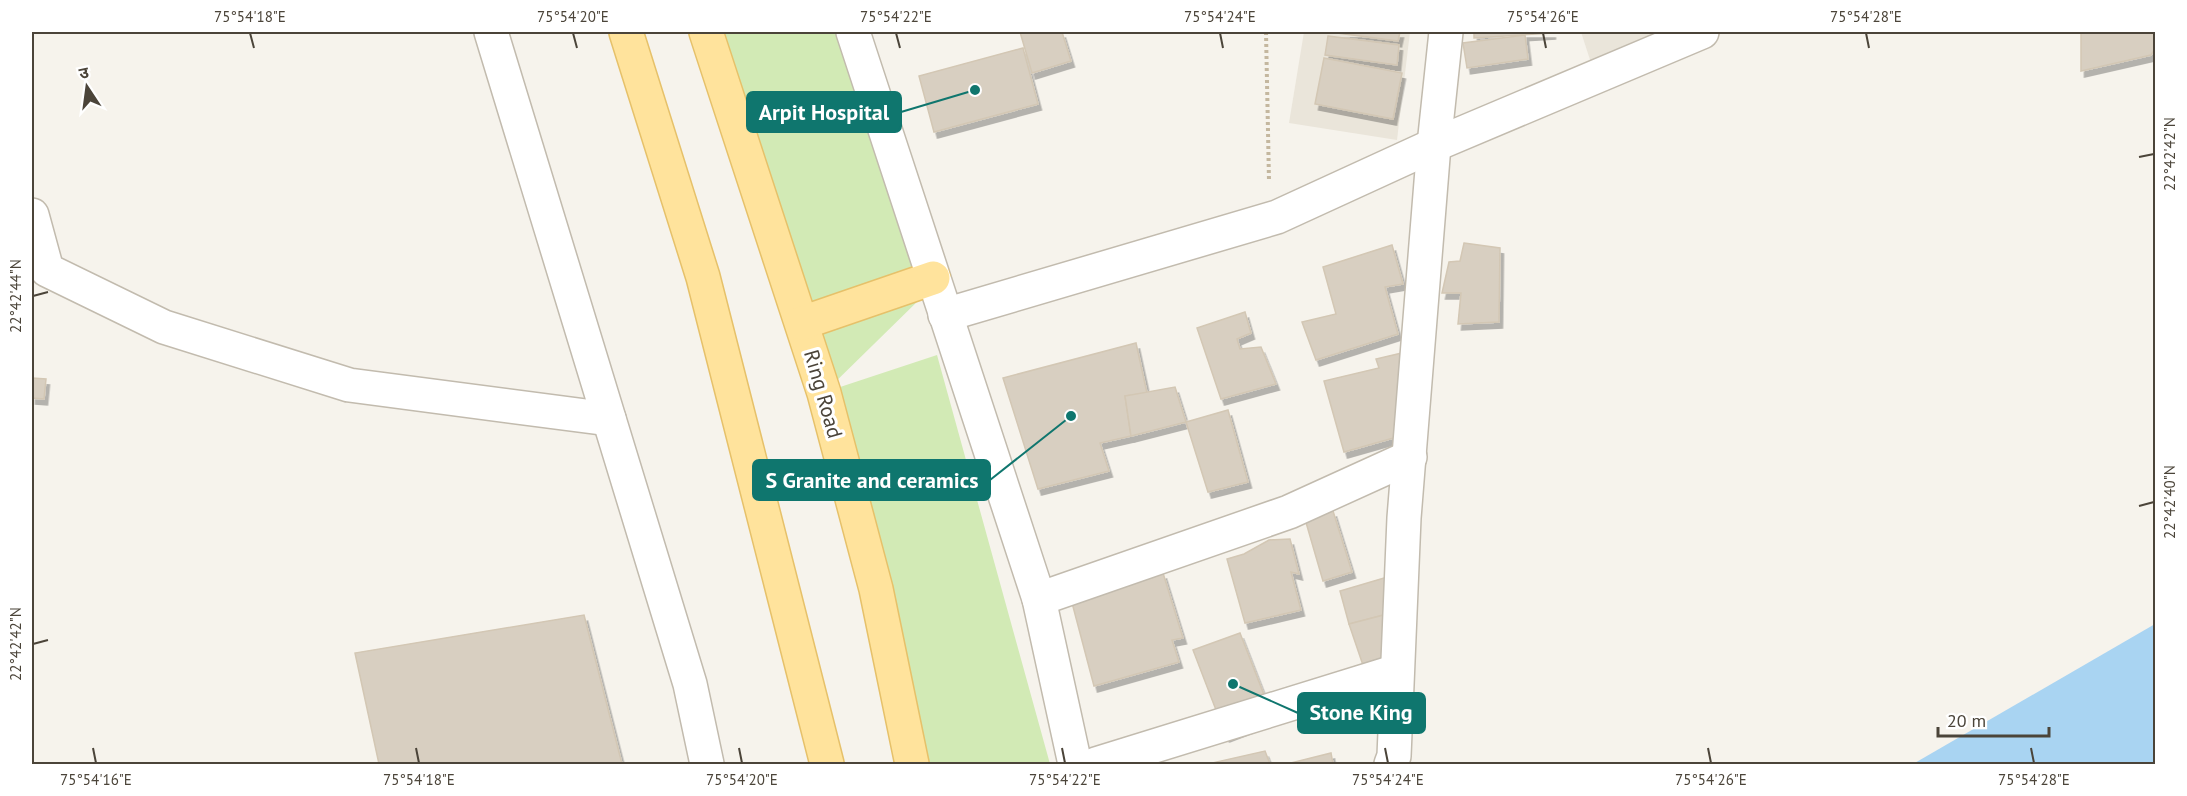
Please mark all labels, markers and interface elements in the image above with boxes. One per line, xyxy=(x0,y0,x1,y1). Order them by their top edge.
text: 75°54'18"E xyxy=(214,7,286,26)
text: 75°54'20"E xyxy=(537,7,609,26)
text: 75°54'22"E xyxy=(860,7,932,26)
text: 75°54'24"E xyxy=(1184,7,1256,26)
text: 75°54'26"E xyxy=(1507,7,1579,26)
text: 75°54'28"E xyxy=(1830,7,1902,26)
north arrow xyxy=(57,57,117,117)
text: उ xyxy=(77,61,91,83)
callout: Arpit Hospital xyxy=(747,92,901,132)
text: Arpit Hospital xyxy=(759,98,890,126)
text: 22°42'42"N xyxy=(2160,117,2179,191)
text: 22°42'44"N xyxy=(6,259,25,333)
street label: Ring Road xyxy=(798,346,849,441)
callout: S Granite and ceramics xyxy=(753,460,990,500)
text: 22°42'40"N xyxy=(2160,465,2179,539)
text: S Granite and ceramics xyxy=(766,466,978,494)
text: 22°42'42"N xyxy=(6,607,25,681)
callout: Stone King xyxy=(1298,693,1425,733)
text: Stone King xyxy=(1309,698,1413,726)
scale bar xyxy=(1938,700,2049,738)
text: 20 m xyxy=(1947,709,1986,732)
text: 75°54'16"E xyxy=(60,770,132,789)
text: 75°54'18"E xyxy=(383,770,455,789)
text: 75°54'20"E xyxy=(706,770,778,789)
text: 75°54'22"E xyxy=(1029,770,1101,789)
text: 75°54'24"E xyxy=(1352,770,1424,789)
text: 75°54'26"E xyxy=(1675,770,1747,789)
text: 75°54'28"E xyxy=(1998,770,2070,789)

